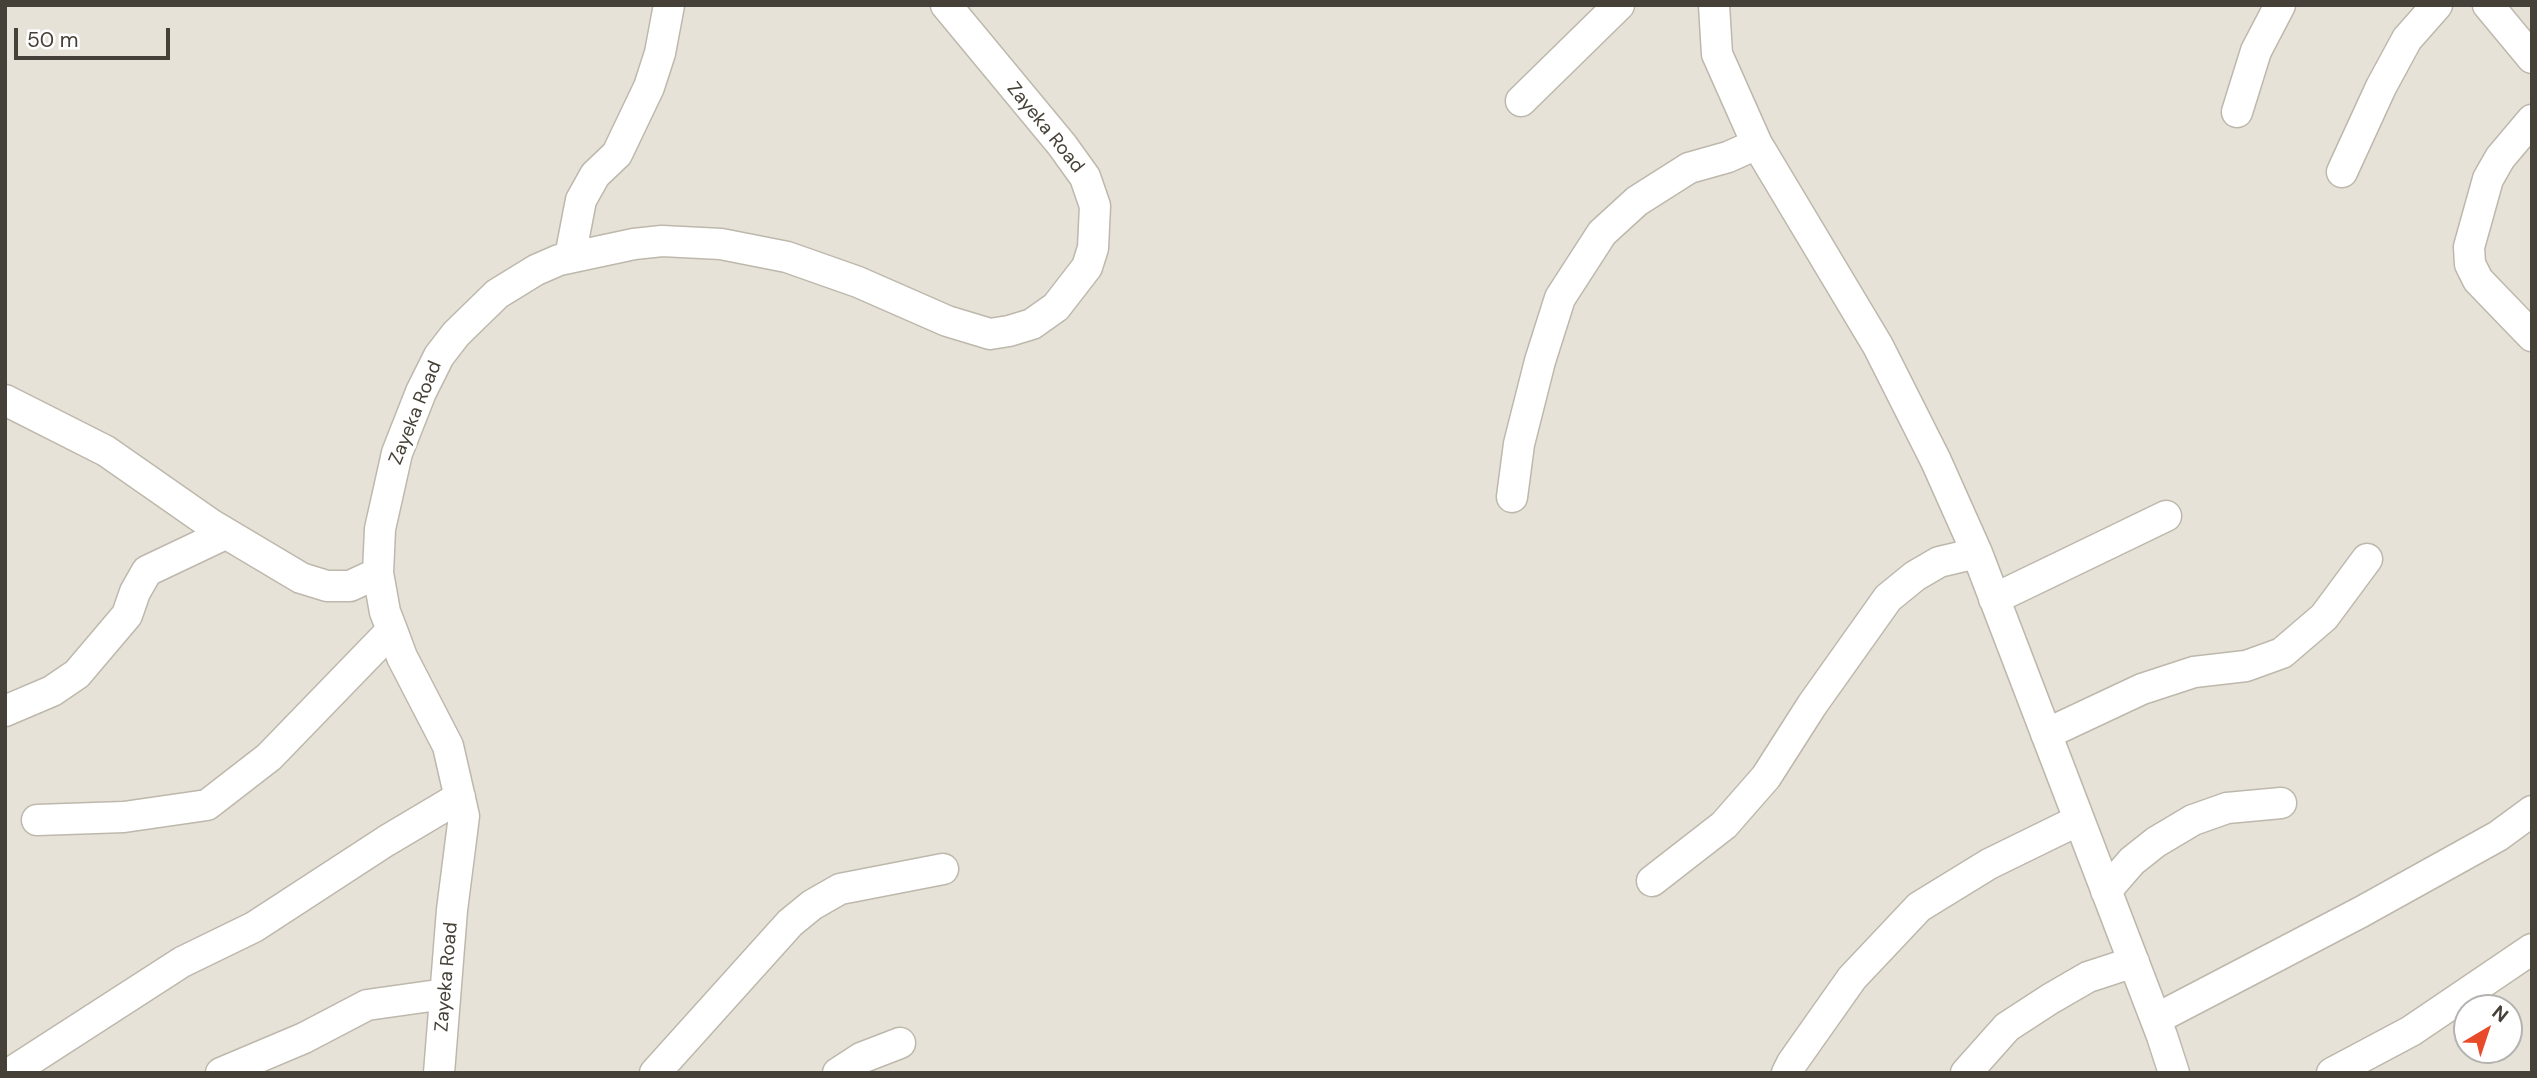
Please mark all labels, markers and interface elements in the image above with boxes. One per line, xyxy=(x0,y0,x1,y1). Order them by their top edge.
scale bar xyxy=(18,14,173,58)
text: 50 m xyxy=(27,26,78,54)
street label: Zayeka Road xyxy=(1002,78,1088,178)
street label: Zayeka Road xyxy=(385,358,447,468)
street label: Zayeka Road xyxy=(431,921,463,1033)
north arrow xyxy=(2453,994,2523,1064)
text: N xyxy=(2487,1000,2514,1028)

